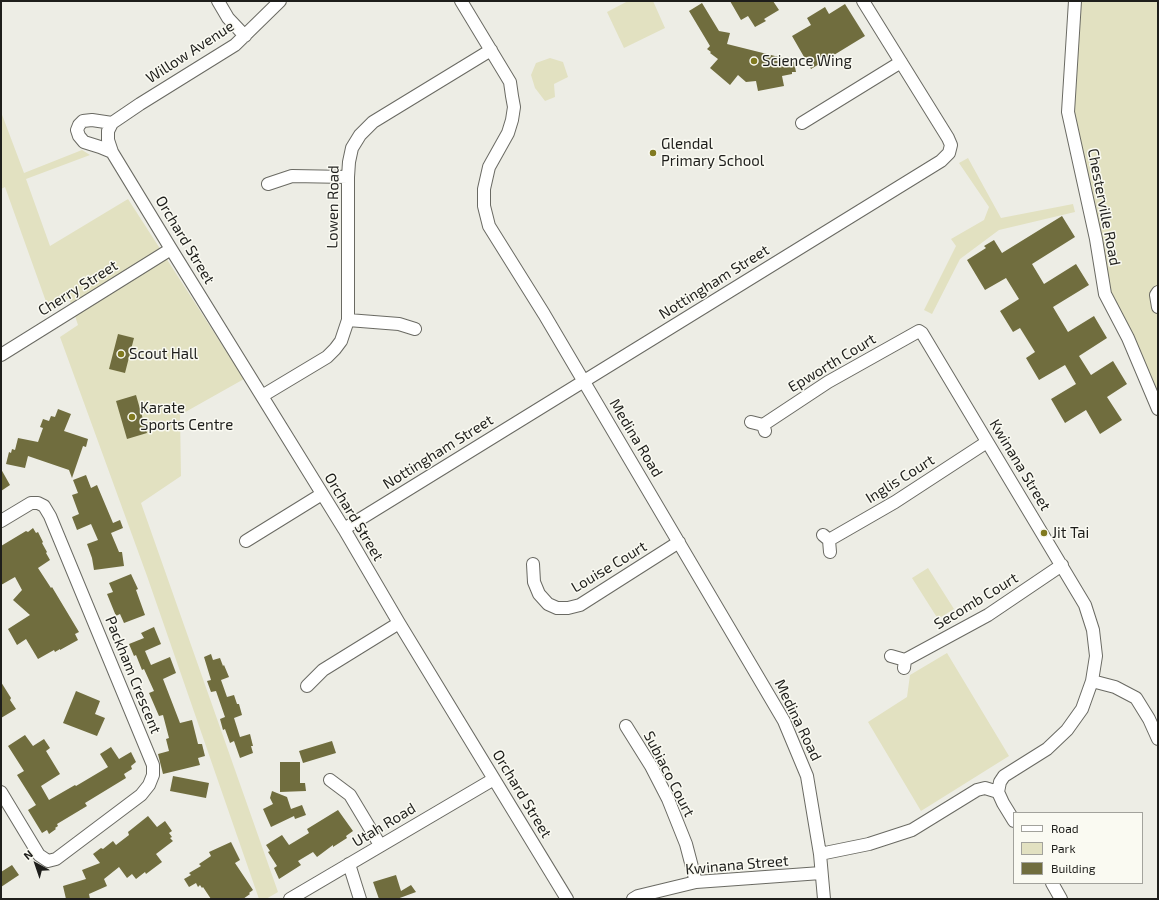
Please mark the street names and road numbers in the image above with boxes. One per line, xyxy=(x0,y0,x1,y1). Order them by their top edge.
street label: Willow Avenue xyxy=(143,17,237,87)
street label: Chesterville Road xyxy=(1084,147,1124,267)
street label: Lowen Road xyxy=(323,165,343,249)
street label: Orchard Street xyxy=(152,193,218,287)
street label: Nottingham Street xyxy=(656,241,772,323)
street label: Cherry Street xyxy=(35,256,121,320)
street label: Epworth Court xyxy=(785,330,879,396)
street label: Medina Road xyxy=(606,395,666,481)
street label: Nottingham Street xyxy=(380,411,496,493)
street label: Kwinana Street xyxy=(986,416,1054,514)
street label: Inglis Court xyxy=(862,451,938,507)
street label: Orchard Street xyxy=(321,470,387,564)
street label: Louise Court xyxy=(568,537,650,597)
street label: Secomb Court xyxy=(931,569,1021,633)
street label: Packham Crescent xyxy=(101,614,165,736)
street label: Medina Road xyxy=(771,676,825,764)
street label: Subiaco Court xyxy=(640,728,698,820)
street label: Orchard Street xyxy=(489,747,555,841)
street label: Utah Road xyxy=(349,799,419,851)
street label: Kwinana Street xyxy=(685,852,789,878)

